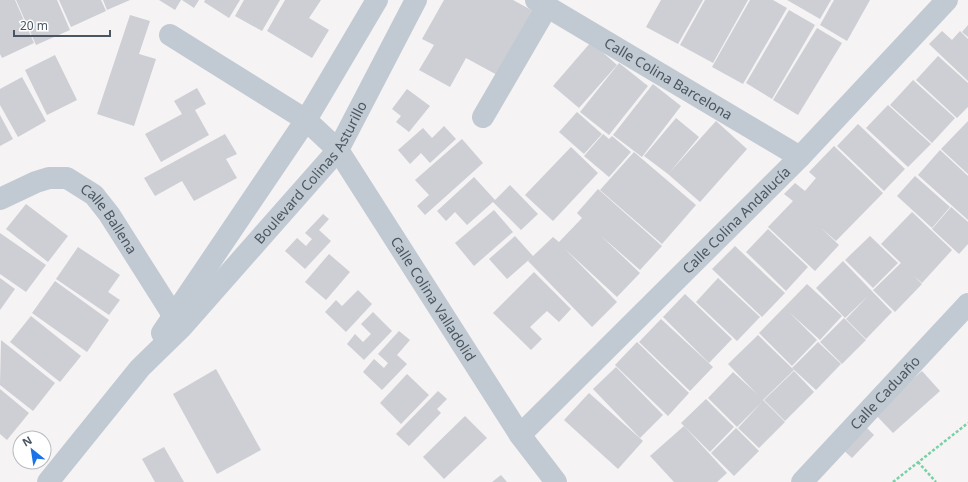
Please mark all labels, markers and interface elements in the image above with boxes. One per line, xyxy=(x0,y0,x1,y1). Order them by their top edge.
scale bar xyxy=(14,12,110,38)
text: 20 m xyxy=(20,17,48,34)
street label: Calle Colina Barcelona xyxy=(601,33,736,124)
street label: Boulevard Colinas Asturillo xyxy=(250,97,371,248)
street label: Calle Colina Andalucía xyxy=(678,162,794,278)
street label: Calle Ballena xyxy=(77,179,142,257)
street label: Calle Colina Valladolid xyxy=(387,233,480,365)
street label: Calle Caduaño xyxy=(846,351,924,433)
north arrow xyxy=(12,430,52,470)
text: N xyxy=(19,432,34,450)

